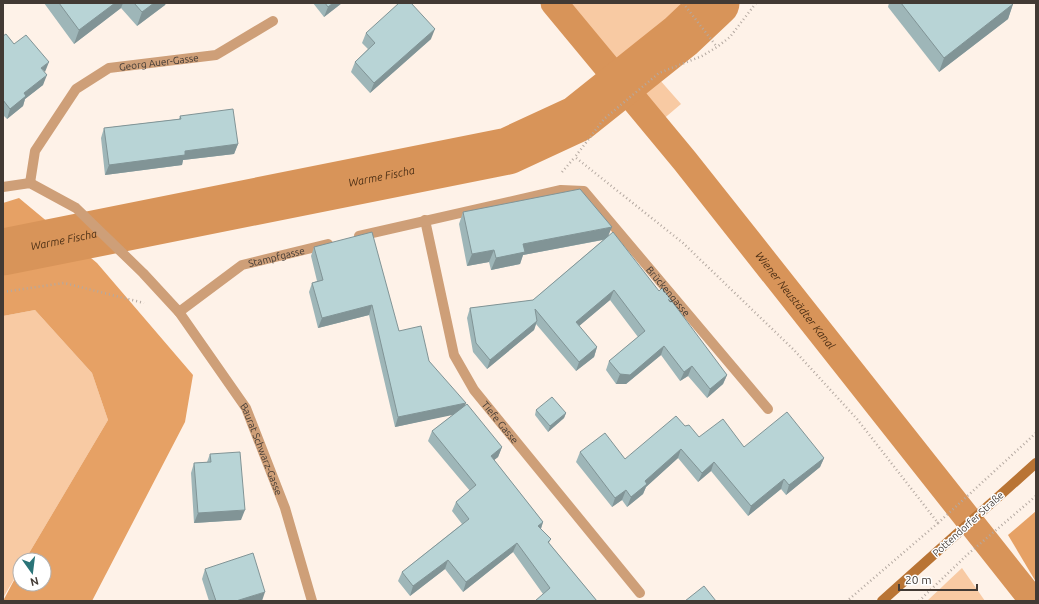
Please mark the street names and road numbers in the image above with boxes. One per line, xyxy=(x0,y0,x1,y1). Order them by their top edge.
street label: Georg Auer-Gasse xyxy=(118,52,199,72)
street label: Stampfgasse xyxy=(247,244,306,269)
street label: Brückengasse xyxy=(644,264,692,318)
street label: Tiefe Gasse xyxy=(480,399,521,446)
street label: Baurat Schwarz-Gasse xyxy=(239,401,285,497)
street label: Pottendorfer Straße xyxy=(930,489,1006,559)

